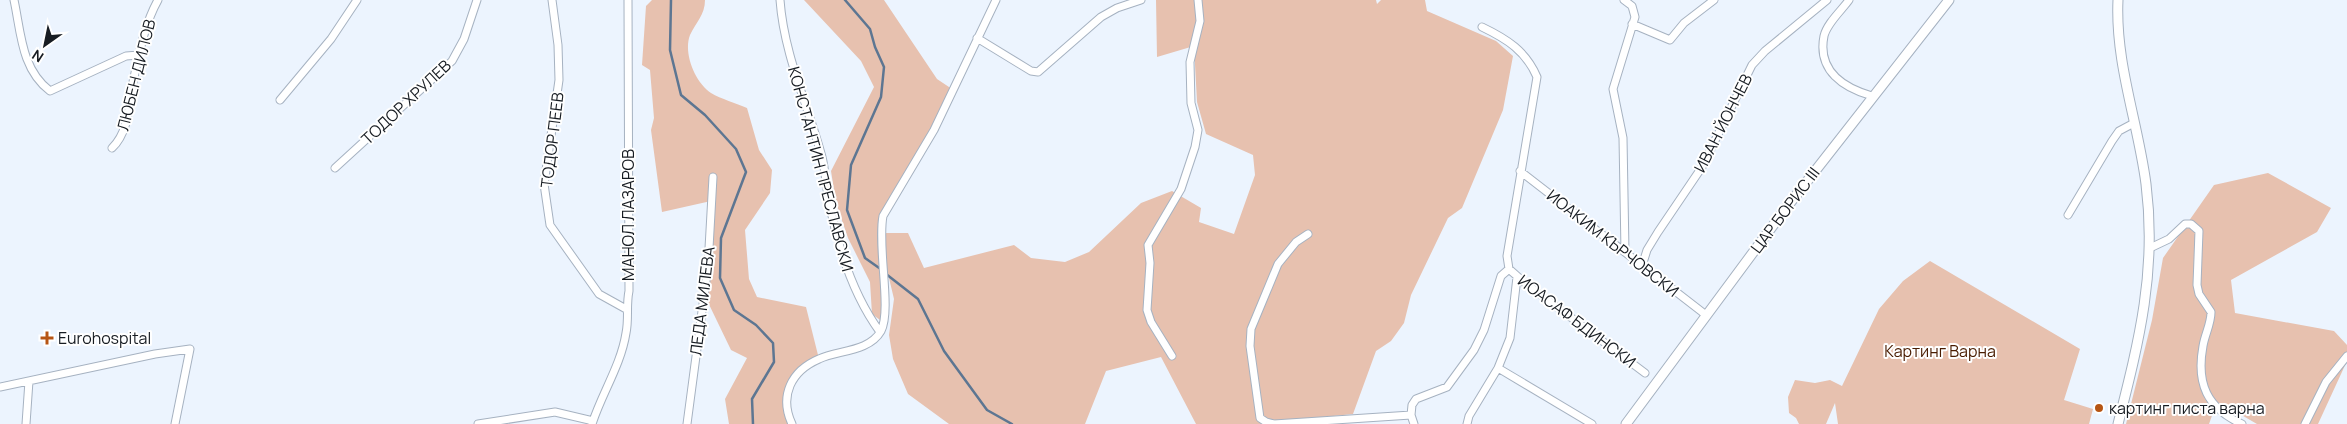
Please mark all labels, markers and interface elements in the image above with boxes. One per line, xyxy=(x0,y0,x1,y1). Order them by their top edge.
street label: ЛЮБЕН ДИЛОВ xyxy=(112,17,161,133)
north arrow xyxy=(20,20,70,70)
text: N xyxy=(28,46,47,67)
street label: ТОДОР ХРУЛЕВ xyxy=(356,54,456,149)
street label: КОНСТАНТИН ПРЕСЛАВСКИ xyxy=(783,64,859,274)
street label: ИВАН ЙОНЧЕВ xyxy=(1689,70,1757,176)
street label: ТОДОР ПЕЕВ xyxy=(535,91,569,189)
street label: МАНОЛ ЛАЗАРОВ xyxy=(617,149,639,281)
street label: ЦАР БОРИС III xyxy=(1745,163,1825,257)
street label: ИОАКИМ КЪРЧОВСКИ xyxy=(1542,184,1684,302)
street label: ЛЕДА МИЛЕВА xyxy=(684,245,720,357)
street label: ИОАСАФ БДИНСКИ xyxy=(1513,269,1641,373)
place label: Eurohospital xyxy=(58,327,151,349)
marker: Eurohospital xyxy=(40,331,54,345)
park label: Картинг Варна xyxy=(1884,340,1996,362)
place label: картинг писта варна xyxy=(2109,397,2265,419)
marker: картинг писта варна xyxy=(2093,402,2105,414)

